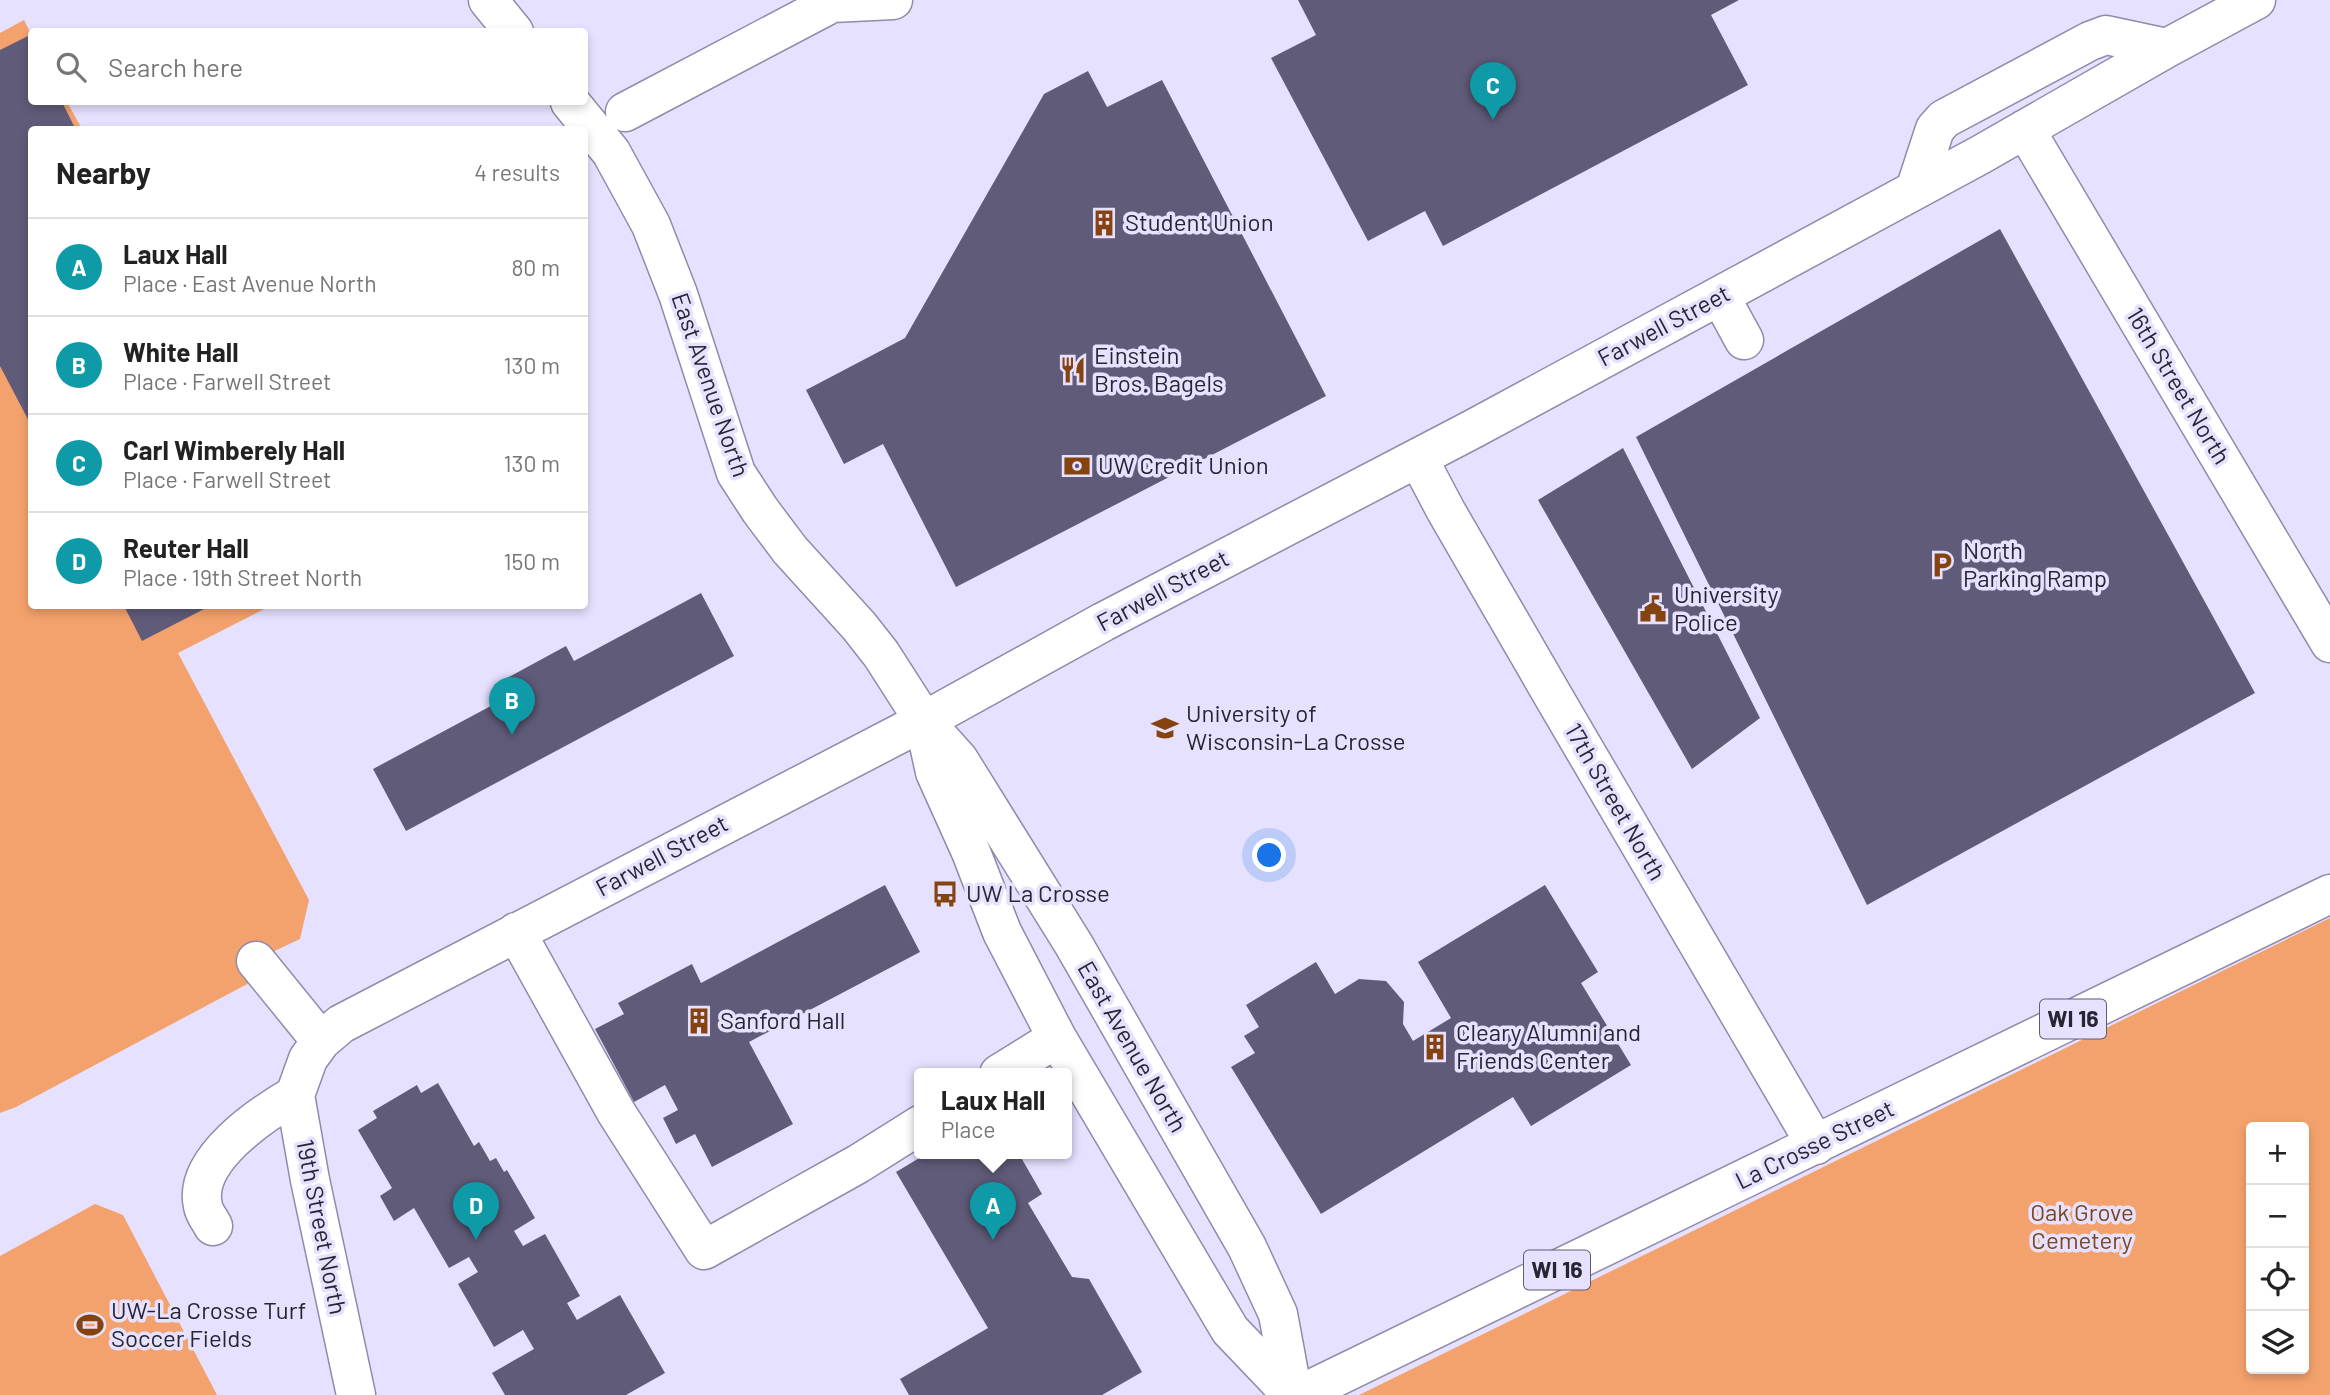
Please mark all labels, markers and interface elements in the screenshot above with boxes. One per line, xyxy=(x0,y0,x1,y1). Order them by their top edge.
search box xyxy=(28,28,588,105)
icon: search xyxy=(52,48,90,86)
text: Search here xyxy=(108,51,243,82)
pin: C xyxy=(1470,62,1516,120)
text: Nearby xyxy=(56,154,151,190)
text: 4 results xyxy=(474,158,560,186)
place label: Student Union xyxy=(1125,207,1274,236)
building icon: Student Union xyxy=(1089,208,1119,238)
text: Laux Hall xyxy=(123,238,228,269)
text: A xyxy=(71,253,87,281)
text: 80 m xyxy=(511,253,560,281)
text: Place · East Avenue North xyxy=(123,269,377,297)
street label: Farwell Street xyxy=(1592,278,1734,372)
street label: East Avenue North xyxy=(666,289,757,480)
street label: 16th Street North xyxy=(2121,302,2237,469)
text: White Hall xyxy=(123,336,239,367)
place label: Einstein Bros. Bagels xyxy=(1094,340,1224,397)
text: B xyxy=(72,351,86,379)
text: 130 m xyxy=(503,351,560,379)
restaurant icon: Einstein Bros. Bagels xyxy=(1058,355,1088,385)
text: Place · Farwell Street xyxy=(123,367,331,395)
text: Carl Wimberely Hall xyxy=(123,434,345,465)
text: C xyxy=(72,449,86,477)
text: 130 m xyxy=(503,449,560,477)
place label: UW Credit Union xyxy=(1098,450,1269,479)
bank icon: UW Credit Union xyxy=(1062,451,1092,481)
text: Place · Farwell Street xyxy=(123,465,331,493)
text: Reuter Hall xyxy=(123,532,249,563)
place label: North Parking Ramp xyxy=(1963,535,2107,592)
street label: Farwell Street xyxy=(1091,543,1233,637)
text: D xyxy=(72,547,86,575)
text: 150 m xyxy=(504,547,560,575)
parking icon: North Parking Ramp xyxy=(1927,550,1957,580)
text: Place · 19th Street North xyxy=(123,563,362,591)
place label: University Police xyxy=(1674,579,1779,636)
public building icon: University Police xyxy=(1638,594,1668,624)
pin: B xyxy=(489,677,535,735)
place label: University of Wisconsin-La Crosse xyxy=(1186,698,1406,755)
school or university icon: University of Wisconsin-La Crosse xyxy=(1150,713,1180,743)
street label: 17th Street North xyxy=(1560,718,1673,885)
street label: Farwell Street xyxy=(590,808,732,902)
your location xyxy=(1252,838,1286,872)
place label: UW La Crosse xyxy=(966,878,1110,907)
bus stop icon: UW La Crosse xyxy=(930,879,960,909)
street label: East Avenue North xyxy=(1072,955,1194,1137)
road number: WI 16 xyxy=(2040,1000,2106,1038)
place label: Sanford Hall xyxy=(720,1005,845,1034)
building icon: Sanford Hall xyxy=(684,1006,714,1036)
place label: Cleary Alumni and Friends Center xyxy=(1456,1017,1641,1074)
building icon: Cleary Alumni and Friends Center xyxy=(1420,1032,1450,1062)
popup xyxy=(914,1068,1072,1159)
text: Laux Hall xyxy=(941,1084,1045,1115)
street label: La Crosse Street xyxy=(1730,1093,1898,1195)
text: Place xyxy=(941,1115,995,1143)
map controls xyxy=(2246,1122,2309,1374)
button: + xyxy=(2246,1122,2309,1185)
street label: 19th Street North xyxy=(291,1137,354,1317)
pin: D xyxy=(453,1182,499,1240)
pin: A xyxy=(970,1182,1016,1240)
button: − xyxy=(2246,1185,2309,1248)
park label: Oak Grove Cemetery xyxy=(2030,1197,2134,1254)
button: locate xyxy=(2246,1248,2309,1311)
road number: WI 16 xyxy=(1524,1250,1590,1289)
place label: UW-La Crosse Turf Soccer Fields xyxy=(111,1295,306,1352)
sports icon: UW-La Crosse Turf Soccer Fields xyxy=(75,1310,105,1340)
button: layers xyxy=(2246,1311,2309,1374)

